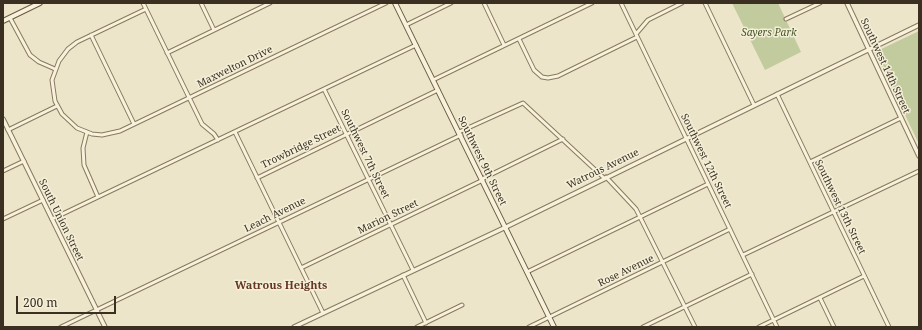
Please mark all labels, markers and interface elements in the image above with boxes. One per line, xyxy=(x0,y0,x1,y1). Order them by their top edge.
street label: Southwest 14th Street xyxy=(858,17,912,115)
park label: Sayers Park xyxy=(741,27,797,39)
street label: Maxwelton Drive xyxy=(195,44,275,90)
street label: Southwest 7th Street xyxy=(338,107,392,201)
street label: Southwest 12th Street xyxy=(678,112,734,210)
street label: Southwest 9th Street xyxy=(455,114,509,208)
street label: Trowbridge Street xyxy=(259,123,343,171)
street label: Watrous Avenue xyxy=(565,146,641,192)
street label: Southwest 13th Street xyxy=(812,158,868,256)
street label: South Union Street xyxy=(36,177,86,263)
street label: Leach Avenue xyxy=(242,195,308,235)
street label: Marion Street xyxy=(356,197,420,237)
street label: Rose Avenue xyxy=(596,252,656,290)
district label: Watrous Heights xyxy=(235,279,327,293)
scale bar xyxy=(18,288,118,314)
text: 200 m xyxy=(23,294,58,311)

